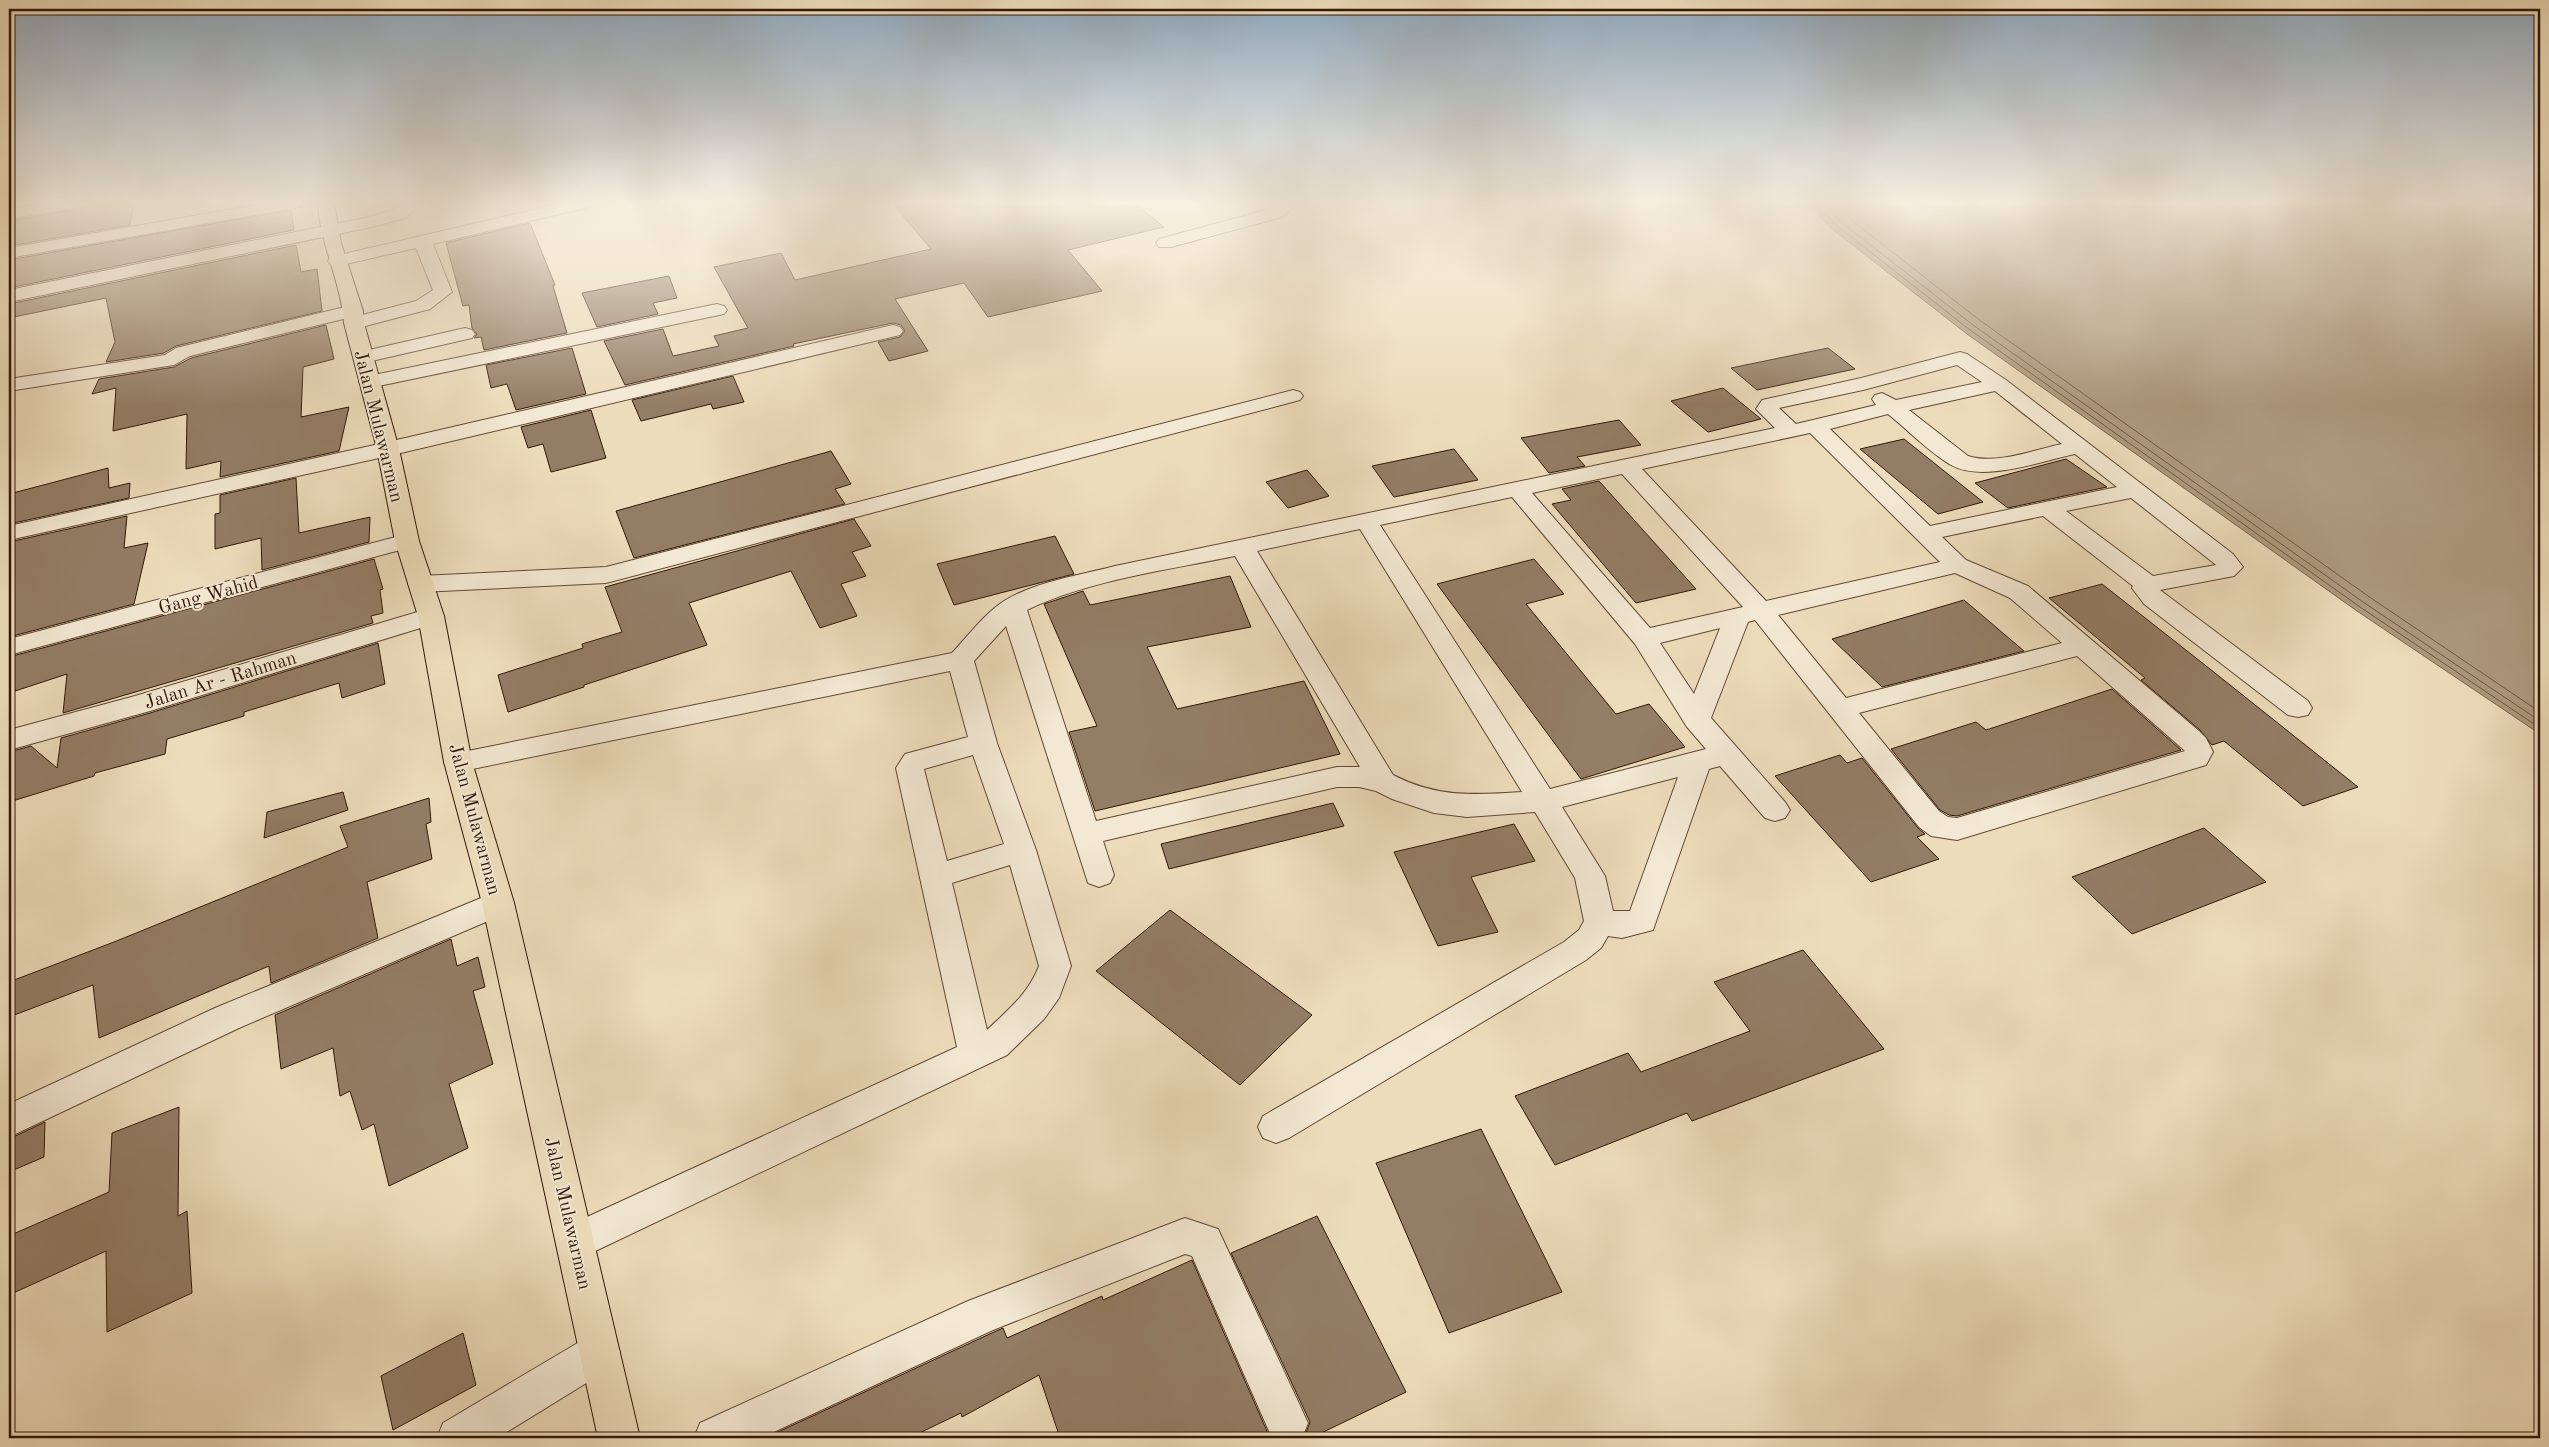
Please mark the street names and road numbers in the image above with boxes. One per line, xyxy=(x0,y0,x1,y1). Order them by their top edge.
street label: Jalan Mulawarman xyxy=(349,349,406,505)
street label: Gang Wahid xyxy=(157,574,261,619)
street label: Jalan Ar - Rahman xyxy=(143,649,299,714)
street label: Jalan Mulawarman xyxy=(444,742,503,897)
street label: Jalan Mulawarman xyxy=(540,1135,593,1292)

